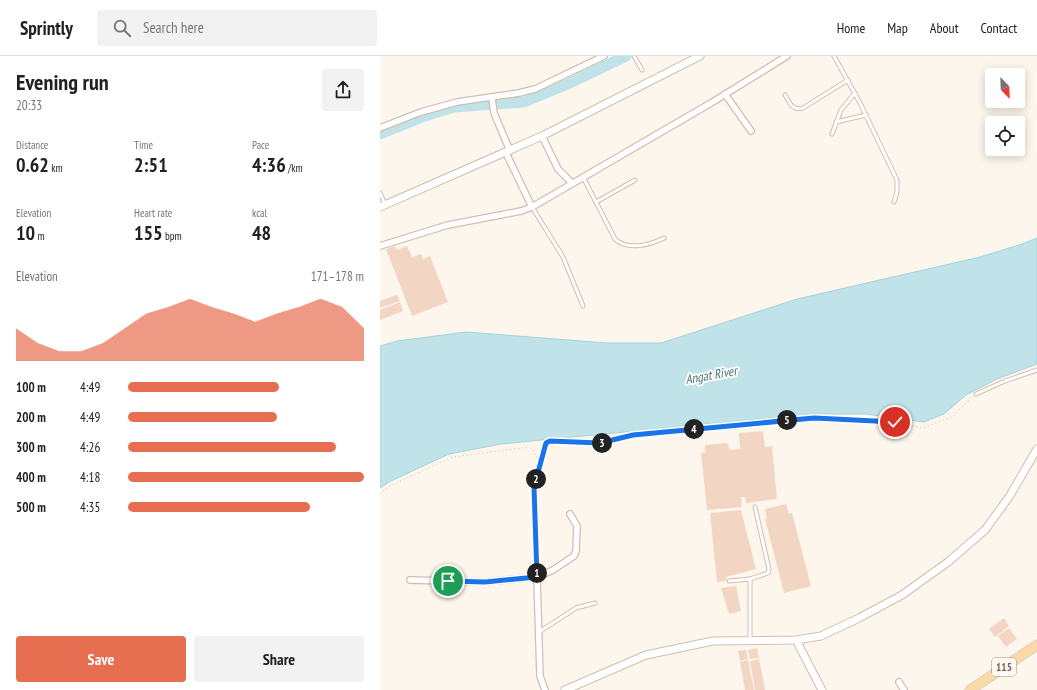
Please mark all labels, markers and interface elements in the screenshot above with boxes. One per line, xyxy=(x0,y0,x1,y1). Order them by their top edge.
search box xyxy=(97,10,377,46)
text: Sprintly xyxy=(20,16,73,40)
icon: search xyxy=(111,17,133,39)
text: Search here xyxy=(143,18,204,37)
text: Home xyxy=(837,19,865,37)
text: Map xyxy=(887,19,908,37)
text: About xyxy=(930,19,959,37)
text: Contact xyxy=(981,19,1017,37)
text: Evening run xyxy=(16,68,109,96)
north arrow xyxy=(985,68,1025,108)
map controls xyxy=(985,68,1025,156)
button: share xyxy=(322,69,364,111)
text: 20:33 xyxy=(16,97,42,114)
button: locate xyxy=(985,116,1025,156)
text: Distance xyxy=(16,138,48,152)
text: Time xyxy=(134,138,153,152)
text: Pace xyxy=(252,138,269,152)
text: 0.62 xyxy=(16,152,49,178)
text: 2:51 xyxy=(134,152,168,178)
text: 4:36 xyxy=(252,152,286,178)
text: km xyxy=(49,161,63,175)
text: /km xyxy=(286,161,303,175)
text: Elevation xyxy=(16,206,51,220)
text: Heart rate xyxy=(134,206,172,220)
text: kcal xyxy=(252,206,267,220)
text: 10 xyxy=(16,220,35,246)
text: 155 xyxy=(134,220,163,246)
text: 48 xyxy=(252,220,271,246)
text: m xyxy=(35,229,45,243)
text: bpm xyxy=(163,229,182,243)
text: Elevation xyxy=(16,268,58,285)
text: 171–178 m xyxy=(311,268,364,285)
water label: Angat River xyxy=(684,362,740,388)
text: 100 m xyxy=(16,379,46,396)
text: 4:49 xyxy=(80,379,100,396)
pin xyxy=(878,405,912,439)
text: 200 m xyxy=(16,409,46,426)
text: 4:49 xyxy=(80,409,100,426)
pin: 5 xyxy=(777,410,797,430)
icon: check xyxy=(884,411,906,433)
text: 5 xyxy=(784,413,790,427)
pin: 4 xyxy=(684,419,704,439)
text: 4 xyxy=(691,422,697,436)
pin: 3 xyxy=(592,433,612,453)
text: 3 xyxy=(599,436,605,450)
text: 300 m xyxy=(16,439,46,456)
text: 4:26 xyxy=(80,439,100,456)
text: 400 m xyxy=(16,469,46,486)
text: 4:18 xyxy=(80,469,100,486)
pin: 2 xyxy=(526,469,546,489)
text: 2 xyxy=(533,472,539,486)
text: 500 m xyxy=(16,499,46,516)
text: 4:35 xyxy=(80,499,100,516)
pin: 1 xyxy=(527,563,547,583)
pin xyxy=(431,564,465,598)
text: 1 xyxy=(534,566,540,580)
icon: arrive xyxy=(437,570,459,592)
button: Save xyxy=(16,636,186,682)
button: Share xyxy=(194,636,364,682)
road number: 115 xyxy=(992,658,1016,676)

